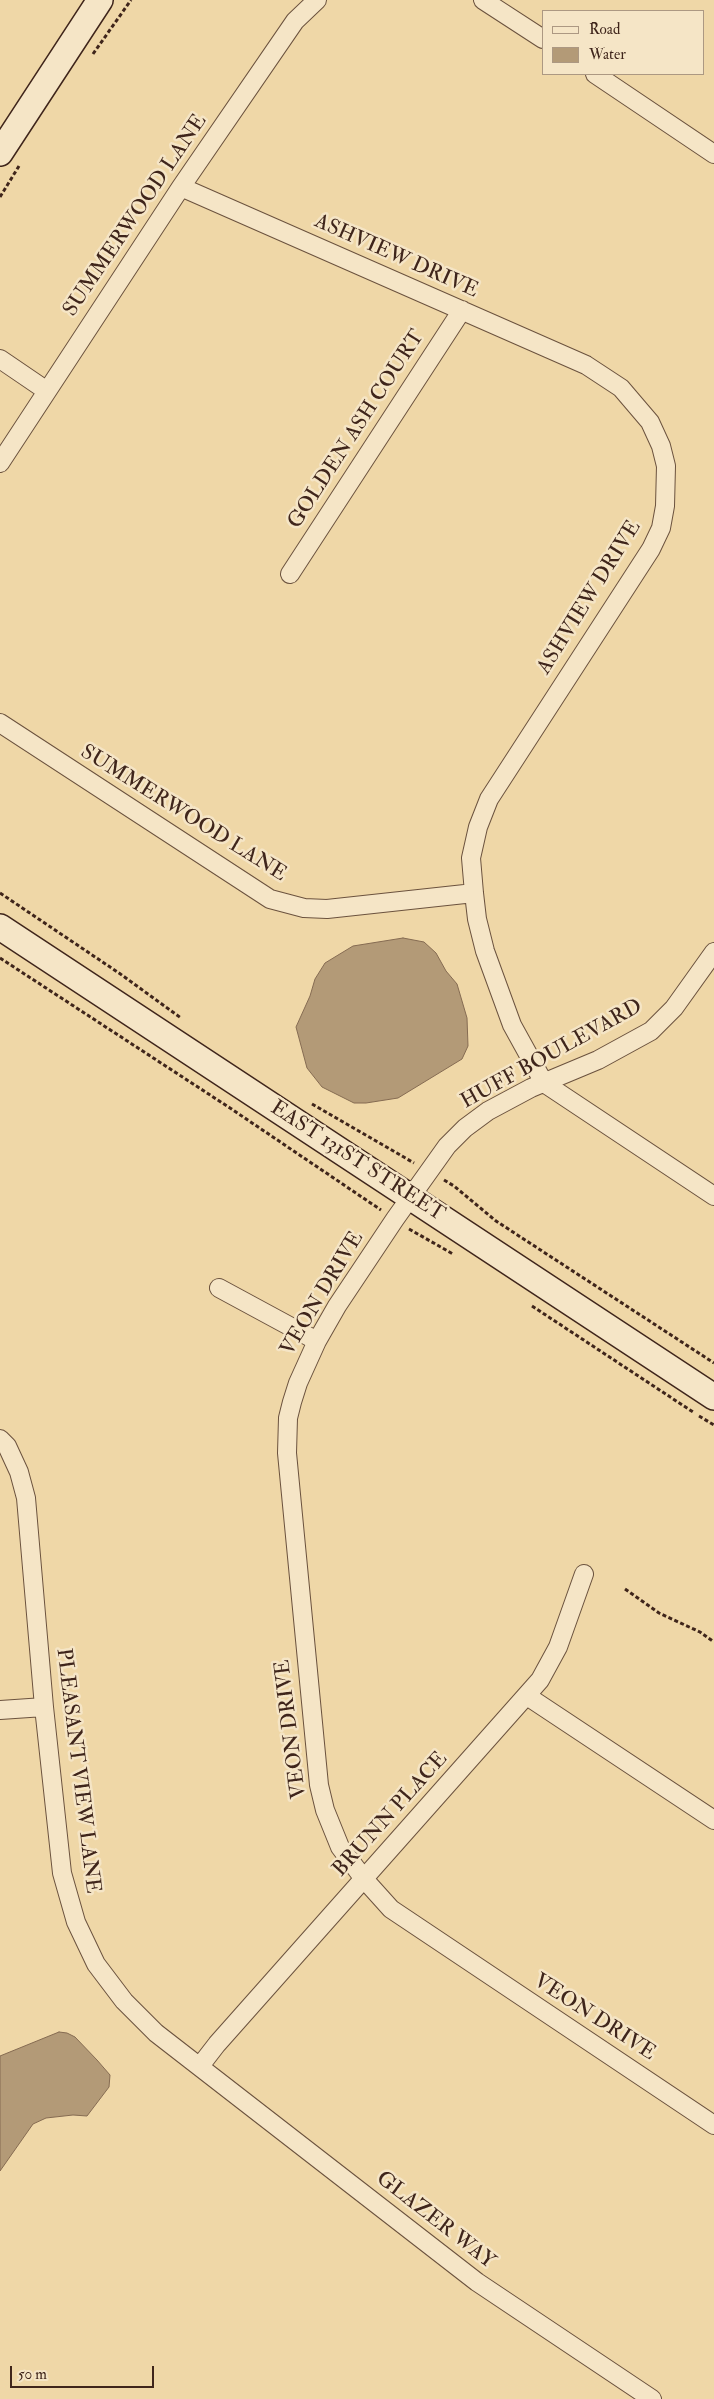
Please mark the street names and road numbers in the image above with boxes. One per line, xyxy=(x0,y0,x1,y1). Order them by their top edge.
street label: SUMMERWOOD LANE xyxy=(59,110,213,322)
street label: ASHVIEW DRIVE xyxy=(310,210,482,304)
street label: GOLDEN ASH COURT xyxy=(283,326,431,534)
street label: ASHVIEW DRIVE xyxy=(533,516,647,680)
street label: SUMMERWOOD LANE xyxy=(75,740,291,888)
street label: HUFF BOULEVARD xyxy=(457,995,647,1115)
street label: EAST 131ST STREET xyxy=(265,1096,449,1228)
street label: VEON DRIVE xyxy=(276,1227,370,1361)
street label: PLEASANT VIEW LANE xyxy=(49,1647,105,1895)
street label: VEON DRIVE xyxy=(271,1658,313,1800)
street label: BRUNN PLACE xyxy=(328,1747,454,1883)
street label: VEON DRIVE xyxy=(528,1969,660,2067)
street label: GLAZER WAY xyxy=(370,2167,500,2275)

